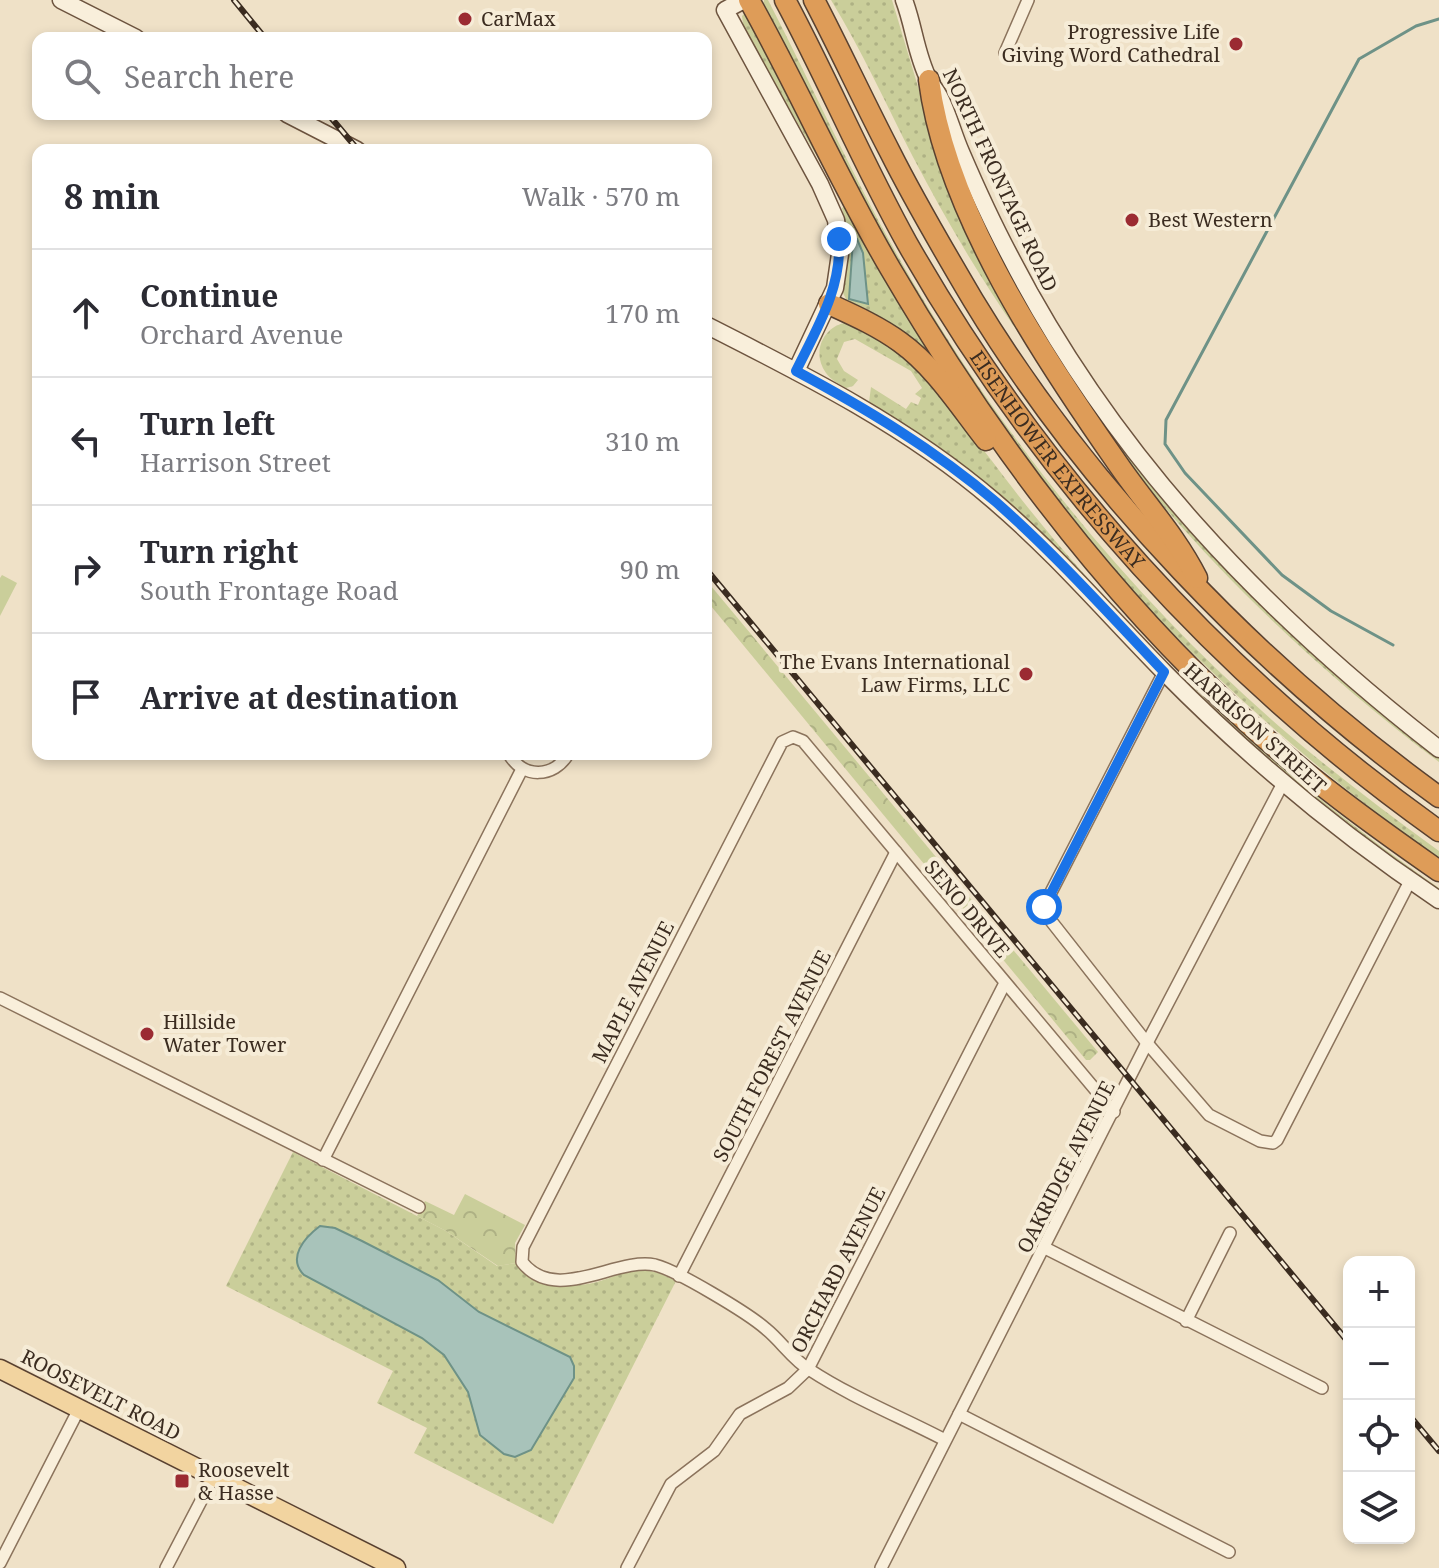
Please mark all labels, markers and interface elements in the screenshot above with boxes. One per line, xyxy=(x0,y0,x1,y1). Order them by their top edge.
place label: CarMax xyxy=(481,5,556,32)
marker: CarMax xyxy=(456,10,474,28)
place label: Progressive Life Giving Word Cathedral xyxy=(1002,18,1220,68)
search box xyxy=(32,32,712,120)
marker: Progressive Life Giving Word Cathedral xyxy=(1227,35,1245,53)
icon: search xyxy=(60,54,104,98)
text: Search here xyxy=(124,56,294,97)
street label: NORTH FRONTAGE ROAD xyxy=(937,64,1064,296)
text: 8 min xyxy=(64,173,160,219)
text: Walk · 570 m xyxy=(522,178,680,214)
place label: Best Western xyxy=(1148,206,1273,233)
marker: Best Western xyxy=(1123,211,1141,229)
route end xyxy=(821,221,857,257)
text: Continue xyxy=(140,275,278,316)
icon: ahead xyxy=(64,291,108,335)
text: 170 m xyxy=(605,295,680,331)
text: Orchard Avenue xyxy=(140,316,343,352)
street label: EISENHOWER EXPRESSWAY xyxy=(964,345,1151,575)
text: Turn left xyxy=(140,403,275,444)
icon: left xyxy=(64,419,108,463)
text: 310 m xyxy=(605,423,680,459)
text: Harrison Street xyxy=(140,444,331,480)
text: Turn right xyxy=(140,531,298,572)
icon: right xyxy=(64,547,108,591)
text: 90 m xyxy=(620,551,680,587)
text: South Frontage Road xyxy=(140,572,399,608)
place label: The Evans International Law Firms, LLC xyxy=(780,648,1010,698)
street label: HARRISON STREET xyxy=(1178,656,1332,799)
marker: The Evans International Law Firms, LLC xyxy=(1017,665,1035,683)
icon: arrive xyxy=(64,675,108,719)
text: Arrive at destination xyxy=(140,677,459,718)
street label: SENO DRIVE xyxy=(919,854,1016,963)
route start xyxy=(1026,889,1062,925)
street label: MAPLE AVENUE xyxy=(585,916,680,1067)
street label: SOUTH FOREST AVENUE xyxy=(706,945,837,1166)
place label: Hillside Water Tower xyxy=(163,1008,287,1058)
marker: Hillside Water Tower xyxy=(138,1025,156,1043)
street label: OAKRIDGE AVENUE xyxy=(1010,1076,1121,1258)
street label: ORCHARD AVENUE xyxy=(784,1182,891,1358)
map controls xyxy=(1343,1256,1415,1544)
button: + xyxy=(1343,1256,1415,1328)
button: − xyxy=(1343,1328,1415,1400)
street label: ROOSEVELT ROAD xyxy=(17,1343,186,1446)
button: locate xyxy=(1343,1400,1415,1472)
place label: Roosevelt & Hasse xyxy=(198,1456,289,1506)
marker: Roosevelt & Hasse xyxy=(173,1472,191,1490)
button: layers xyxy=(1343,1472,1415,1544)

